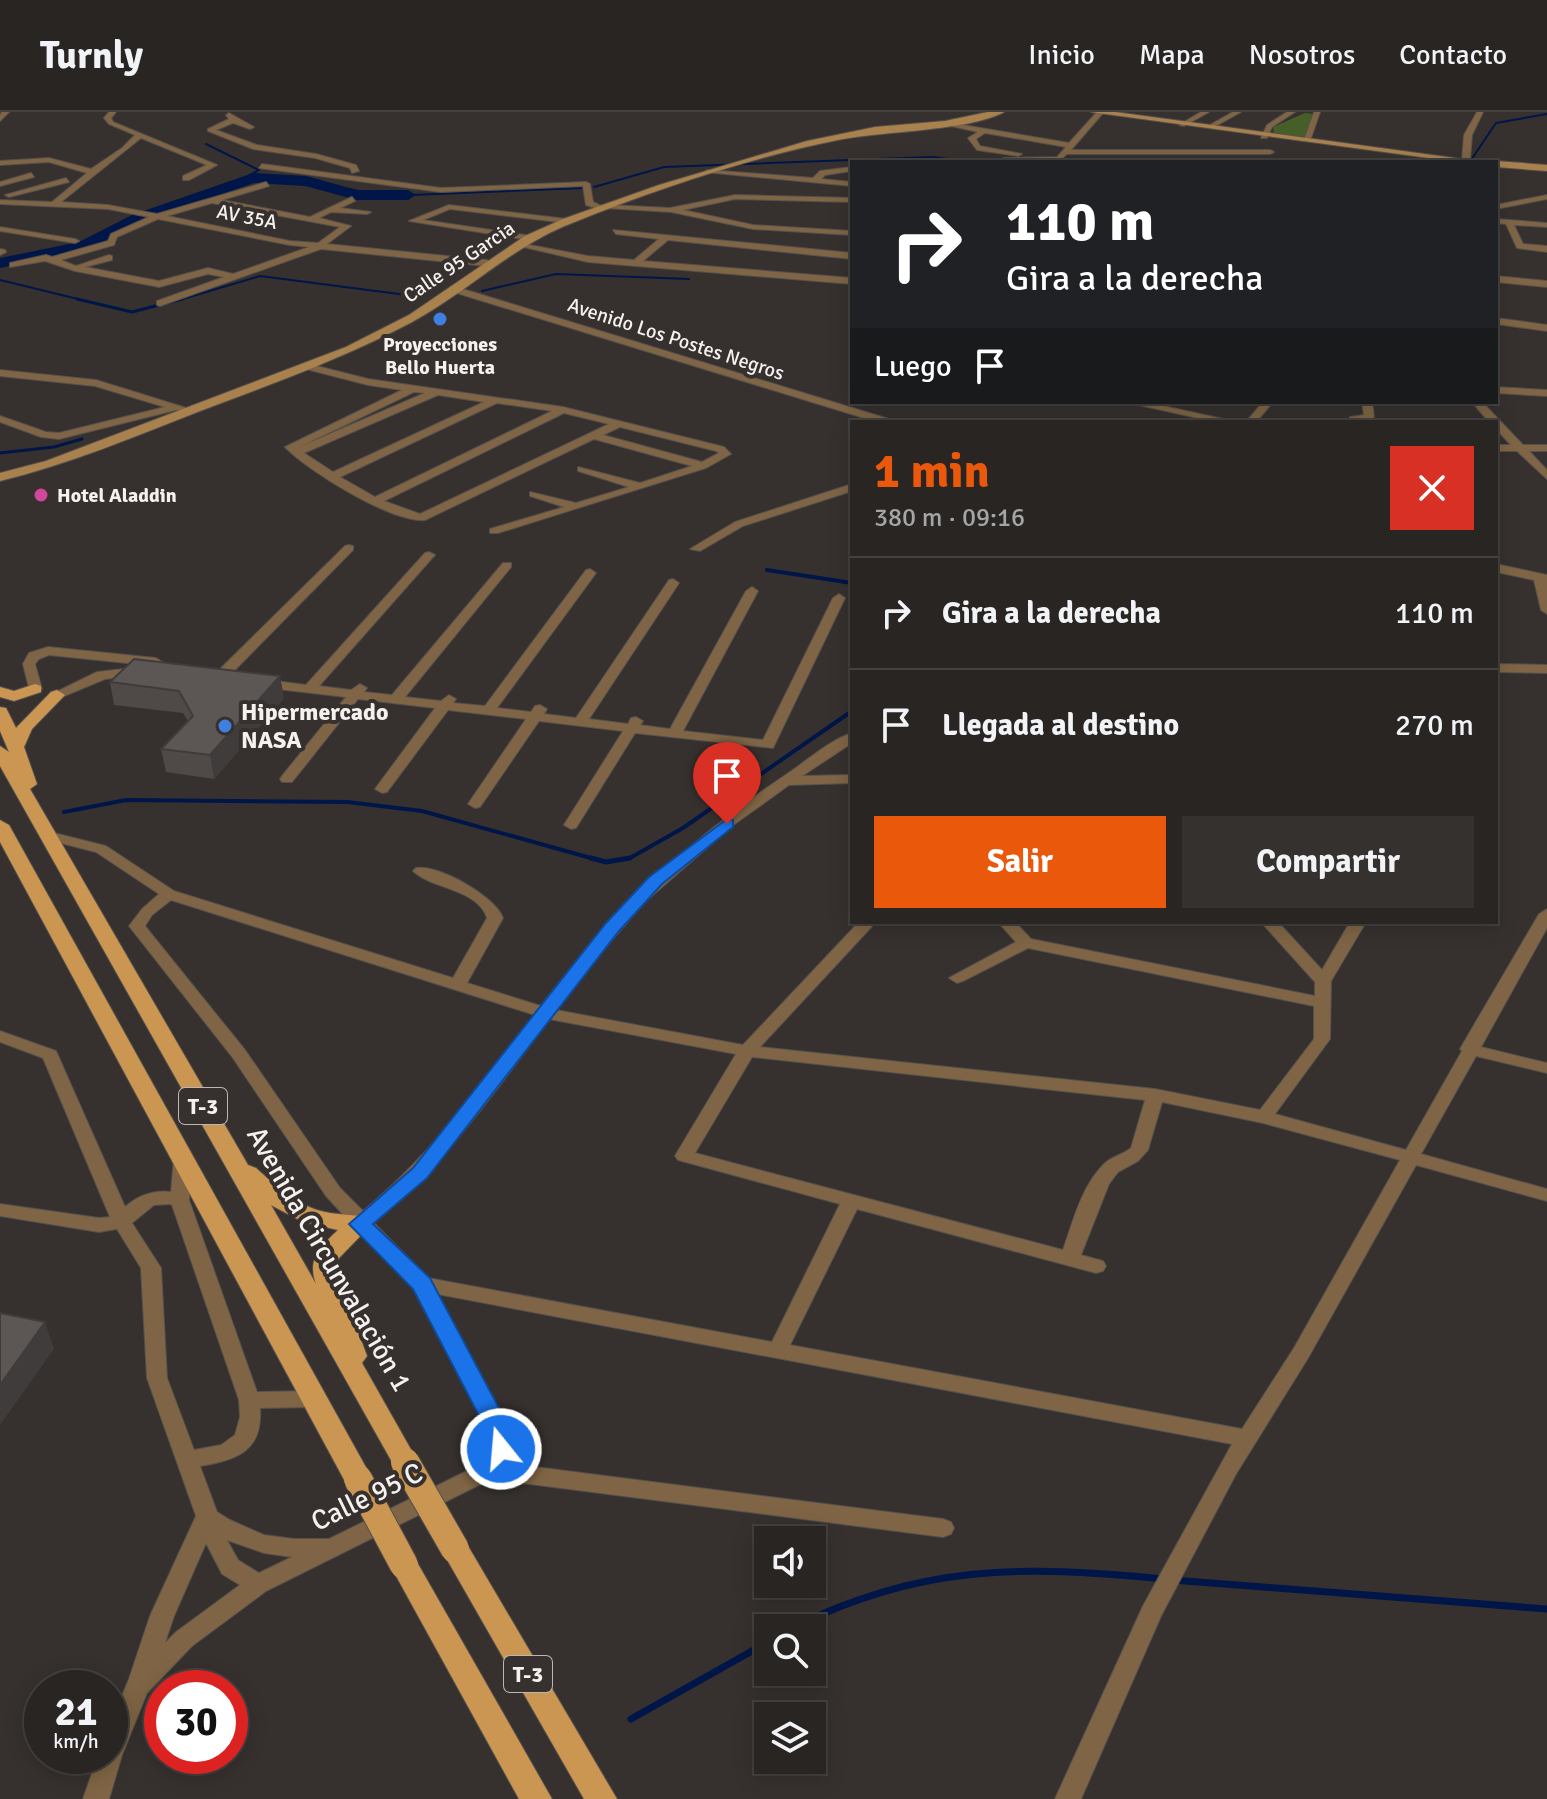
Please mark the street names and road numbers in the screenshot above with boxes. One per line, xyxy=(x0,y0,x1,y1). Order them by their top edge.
street label: AV 35A xyxy=(215,199,279,235)
street label: Calle 95 Garcia xyxy=(399,216,519,308)
street label: Avenido Los Postes Negros xyxy=(565,292,788,386)
road number: T-3 xyxy=(179,1088,227,1124)
street label: Avenida Circunvalación 1 xyxy=(239,1121,419,1397)
street label: Calle 95 C xyxy=(306,1455,428,1539)
road number: T-3 xyxy=(504,1656,552,1692)

